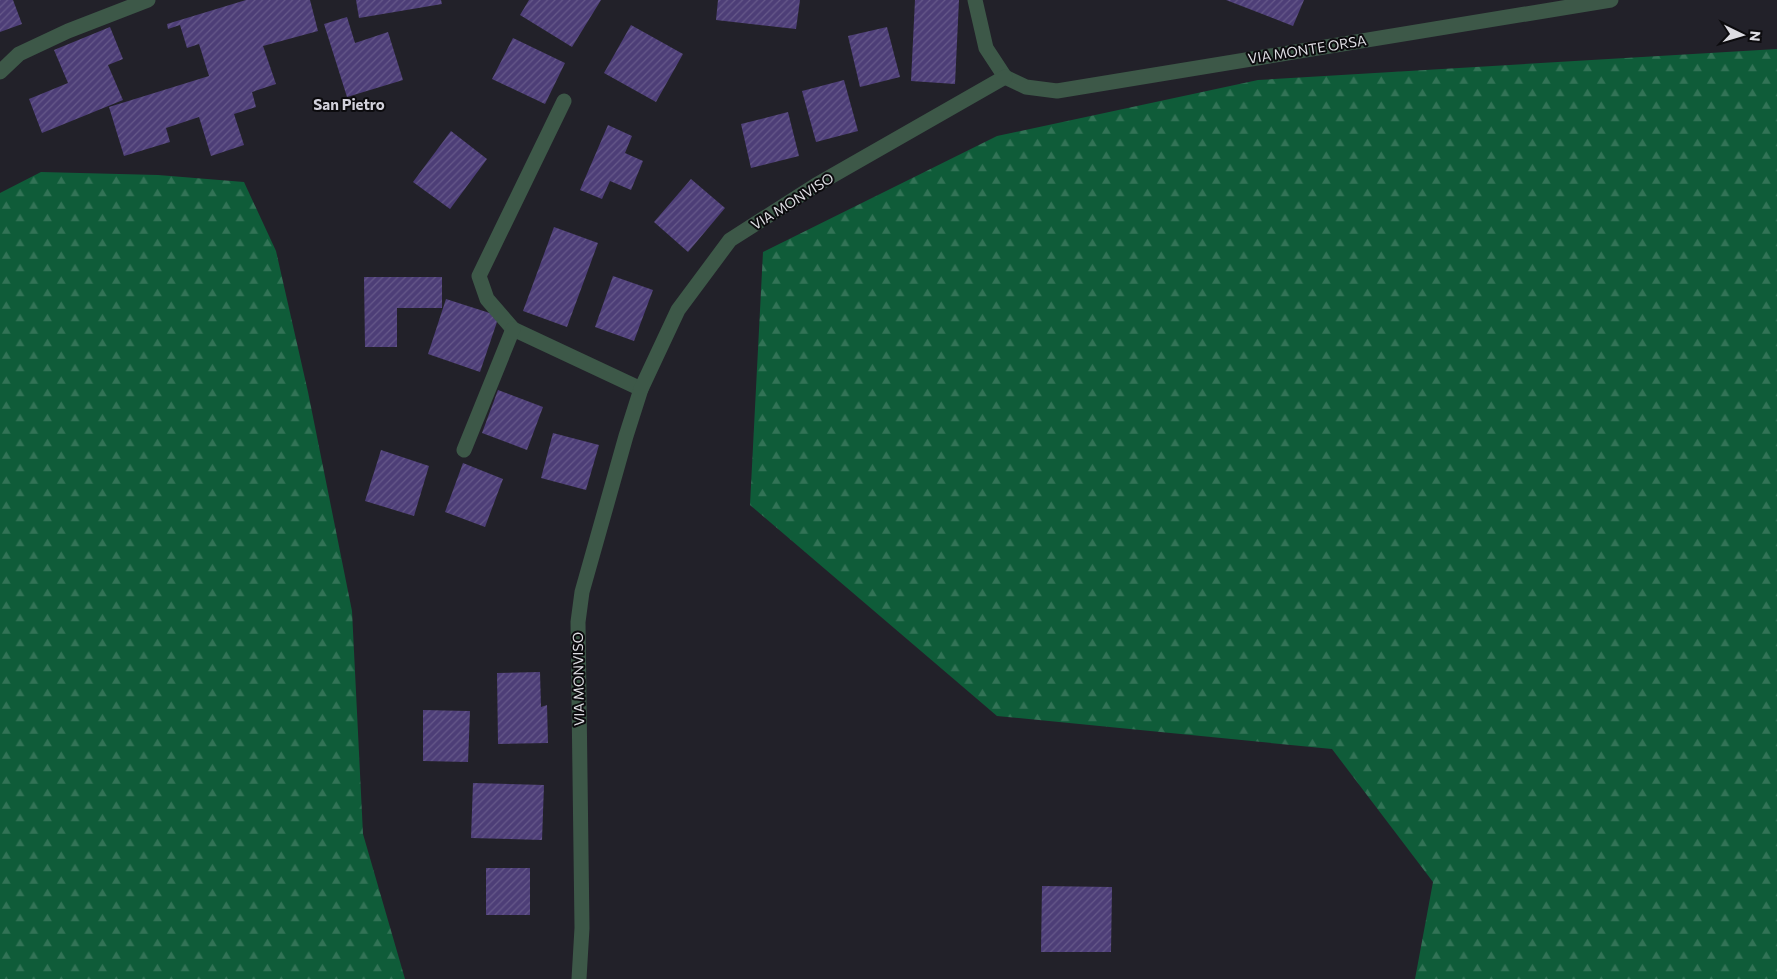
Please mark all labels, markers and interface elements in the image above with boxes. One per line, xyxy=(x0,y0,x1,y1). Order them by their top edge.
north arrow xyxy=(1717,10,1767,60)
text: N xyxy=(1747,30,1764,42)
street label: VIA MONTE ORSA xyxy=(1247,31,1368,67)
district label: San Pietro xyxy=(313,95,385,113)
street label: VIA MONVISO xyxy=(748,169,836,233)
street label: VIA MONVISO xyxy=(569,632,587,726)

